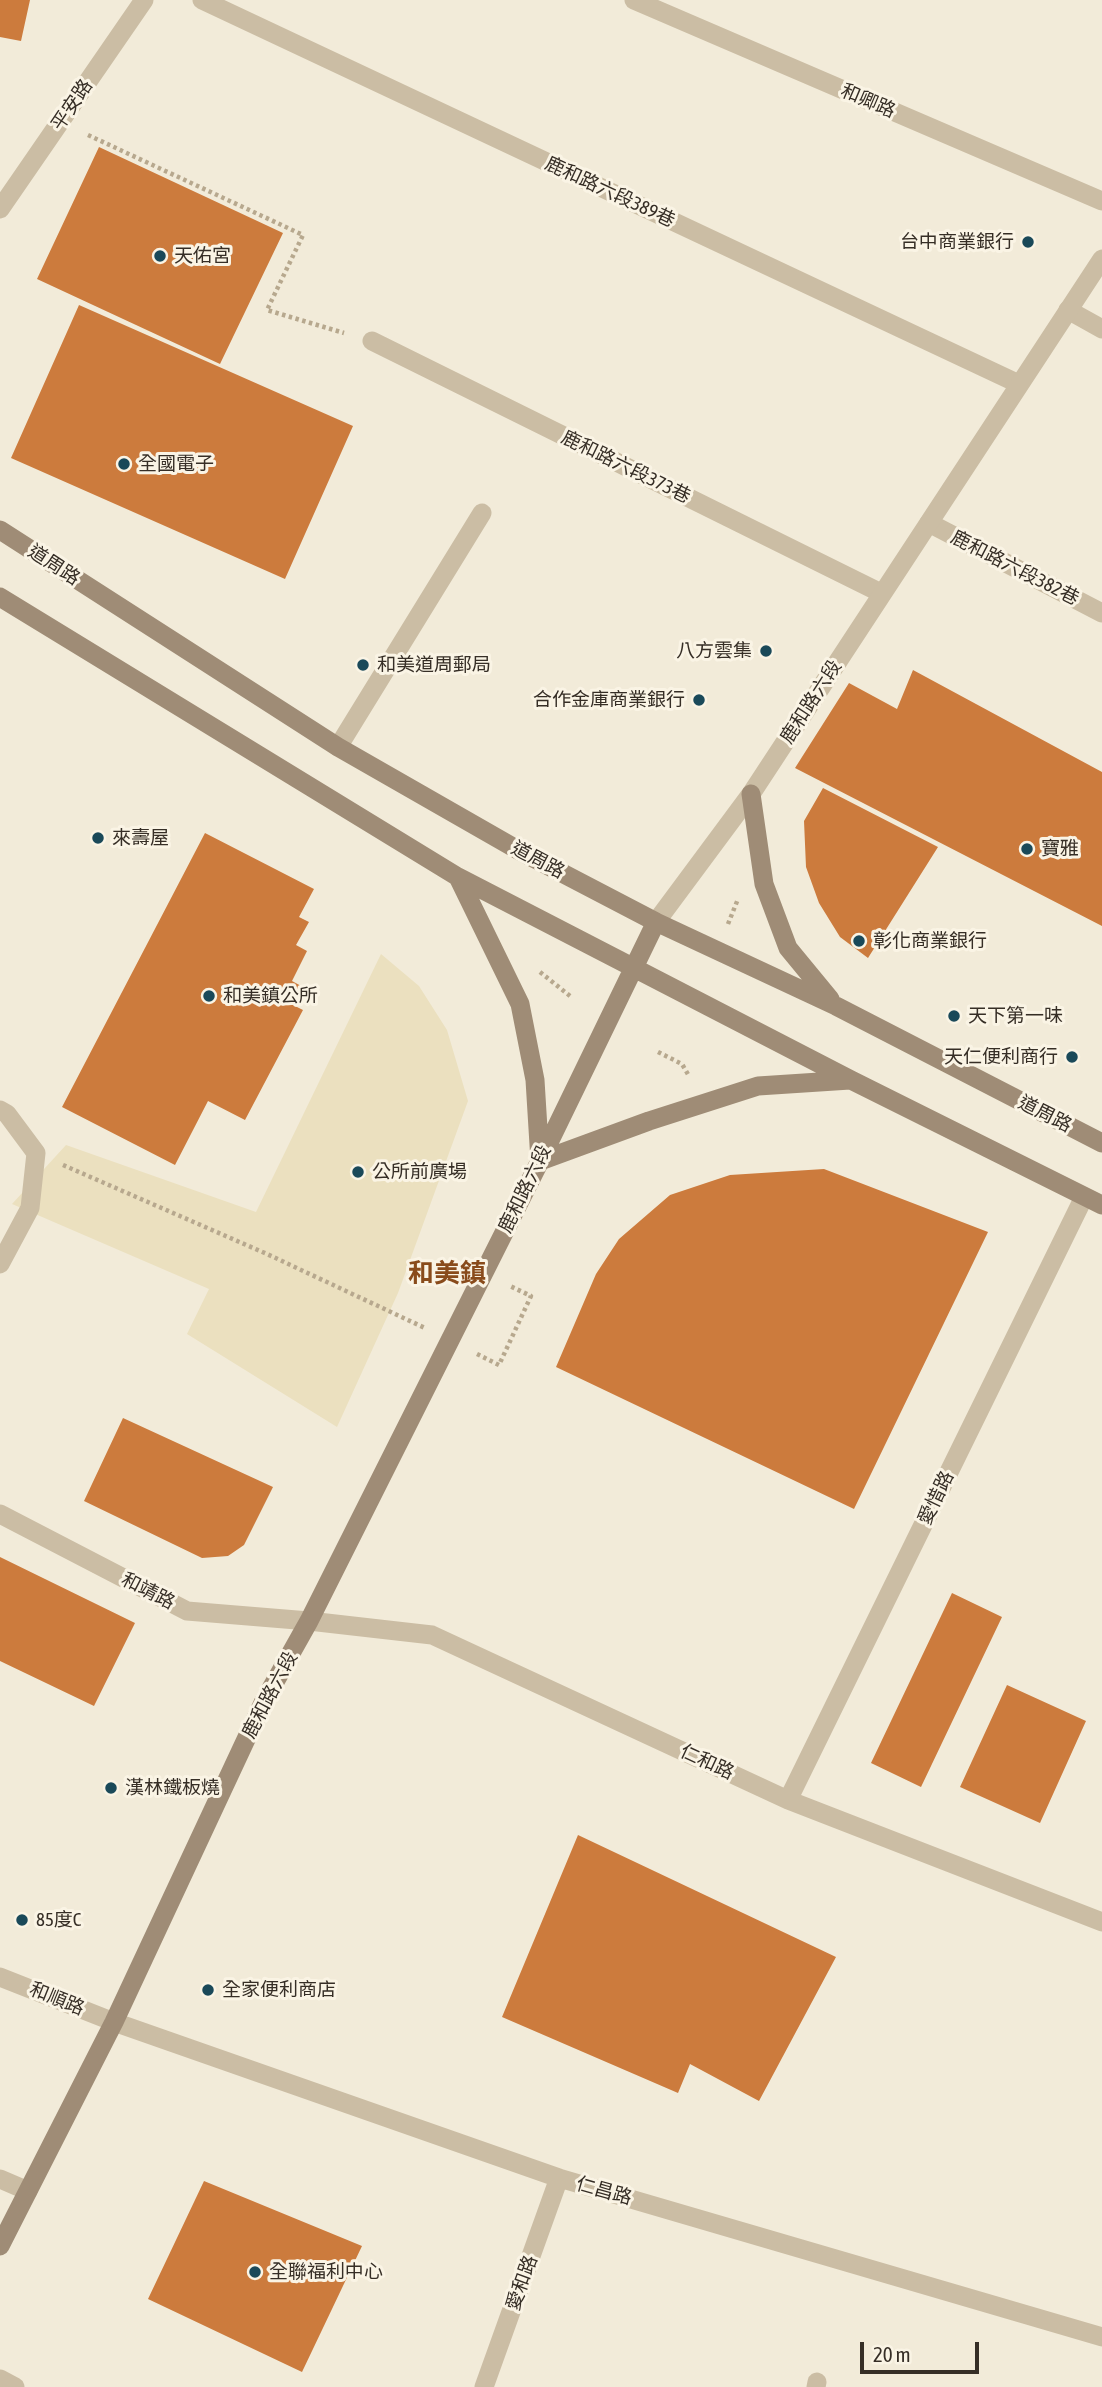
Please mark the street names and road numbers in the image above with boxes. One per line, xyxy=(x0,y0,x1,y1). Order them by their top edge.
street label: 平安路 xyxy=(47,75,97,135)
street label: 和卿路 xyxy=(837,79,899,123)
street label: 鹿和路六段389巷 xyxy=(541,152,679,232)
street label: 鹿和路六段373巷 xyxy=(558,426,694,508)
street label: 鹿和路六段382巷 xyxy=(947,526,1083,610)
street label: 道周路 xyxy=(24,540,84,590)
street label: 鹿和路六段 xyxy=(776,656,846,748)
street label: 道周路 xyxy=(507,837,569,883)
street label: 道周路 xyxy=(1014,1091,1076,1137)
street label: 鹿和路六段 xyxy=(494,1141,556,1237)
street label: 愛惜路 xyxy=(913,1467,959,1529)
street label: 和靖路 xyxy=(117,1568,179,1614)
street label: 鹿和路六段 xyxy=(238,1648,302,1742)
street label: 仁和路 xyxy=(676,1740,738,1784)
street label: 和順路 xyxy=(26,1978,88,2020)
street label: 仁昌路 xyxy=(573,2172,635,2210)
street label: 愛和路 xyxy=(502,2252,542,2314)

